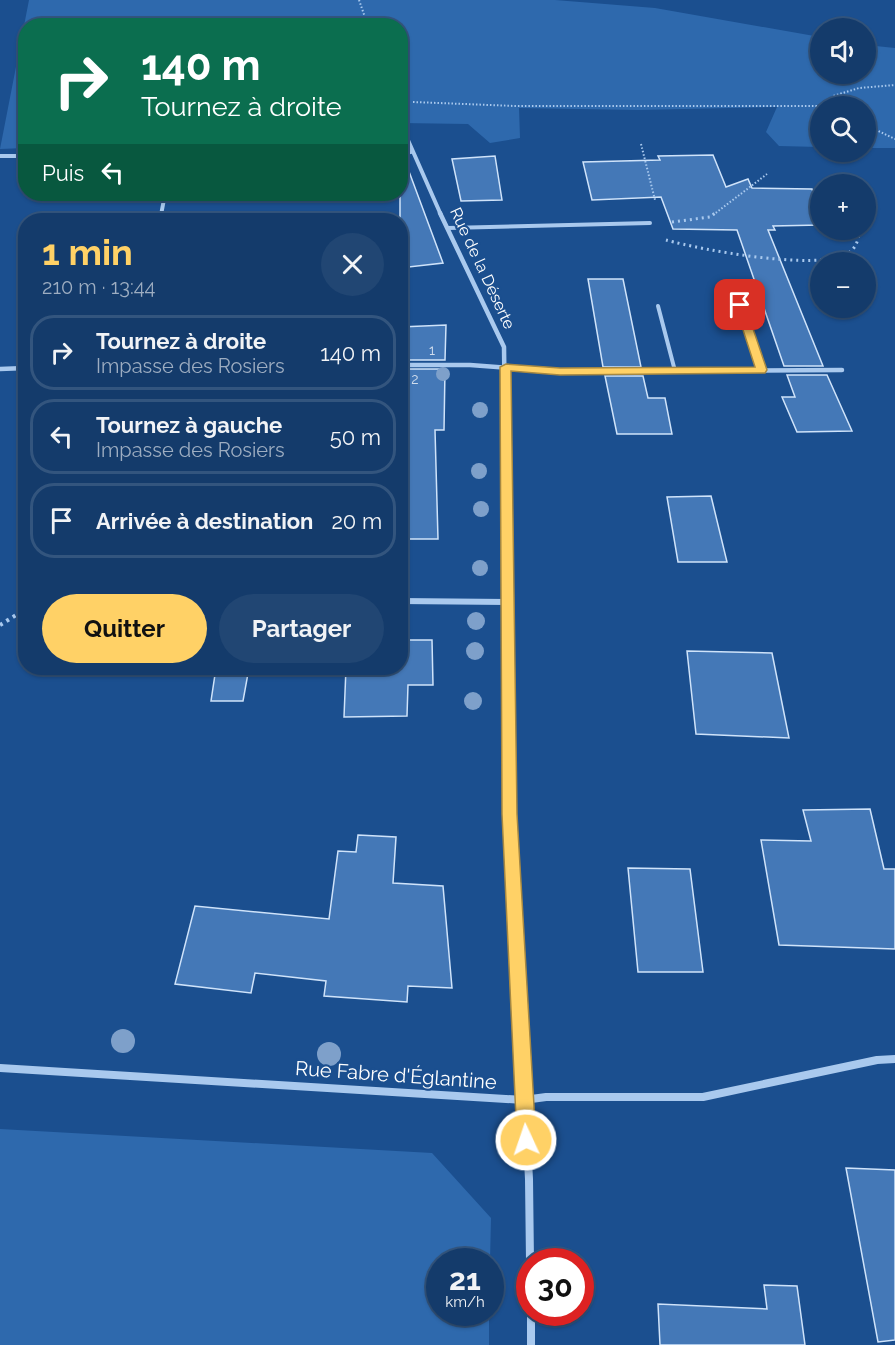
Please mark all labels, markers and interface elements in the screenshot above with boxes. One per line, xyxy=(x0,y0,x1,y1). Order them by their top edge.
map controls xyxy=(810,18,876,318)
button: sound xyxy=(810,18,876,84)
text: 140 m xyxy=(141,41,261,90)
icon: right xyxy=(42,42,120,120)
text: Tournez à droite xyxy=(141,91,342,122)
button: search xyxy=(810,96,876,162)
icon: left xyxy=(96,156,129,189)
text: Puis xyxy=(42,160,84,186)
button: + xyxy=(810,174,876,240)
street label: Rue de la Déserte xyxy=(446,204,519,332)
text: 1 min xyxy=(42,231,133,273)
button: close xyxy=(321,233,384,296)
button: − xyxy=(810,252,876,318)
text: 210 m · 13:44 xyxy=(42,275,156,299)
pin xyxy=(714,279,765,330)
icon: arrive xyxy=(723,288,756,321)
text: Tournez à droite xyxy=(96,328,266,354)
icon: right xyxy=(45,336,78,369)
text: 140 m xyxy=(320,340,381,366)
house number: 1 xyxy=(429,342,435,358)
text: Impasse des Rosiers xyxy=(96,354,285,378)
house number: 2 xyxy=(411,371,419,387)
text: Tournez à gauche xyxy=(96,412,282,438)
icon: left xyxy=(45,420,78,453)
text: 50 m xyxy=(330,424,381,450)
text: Impasse des Rosiers xyxy=(96,438,285,462)
icon: arrive xyxy=(45,504,78,537)
text: Arrivée à destination xyxy=(96,508,313,534)
text: 20 m xyxy=(331,508,382,534)
button: Quitter xyxy=(42,594,207,663)
button: Partager xyxy=(219,594,384,663)
street label: Rue Fabre d'Églantine xyxy=(294,1056,498,1094)
position arrow xyxy=(494,1108,558,1172)
speed limit sign: 30 xyxy=(516,1248,594,1326)
text: 21 xyxy=(449,1262,481,1297)
text: km/h xyxy=(445,1293,485,1311)

